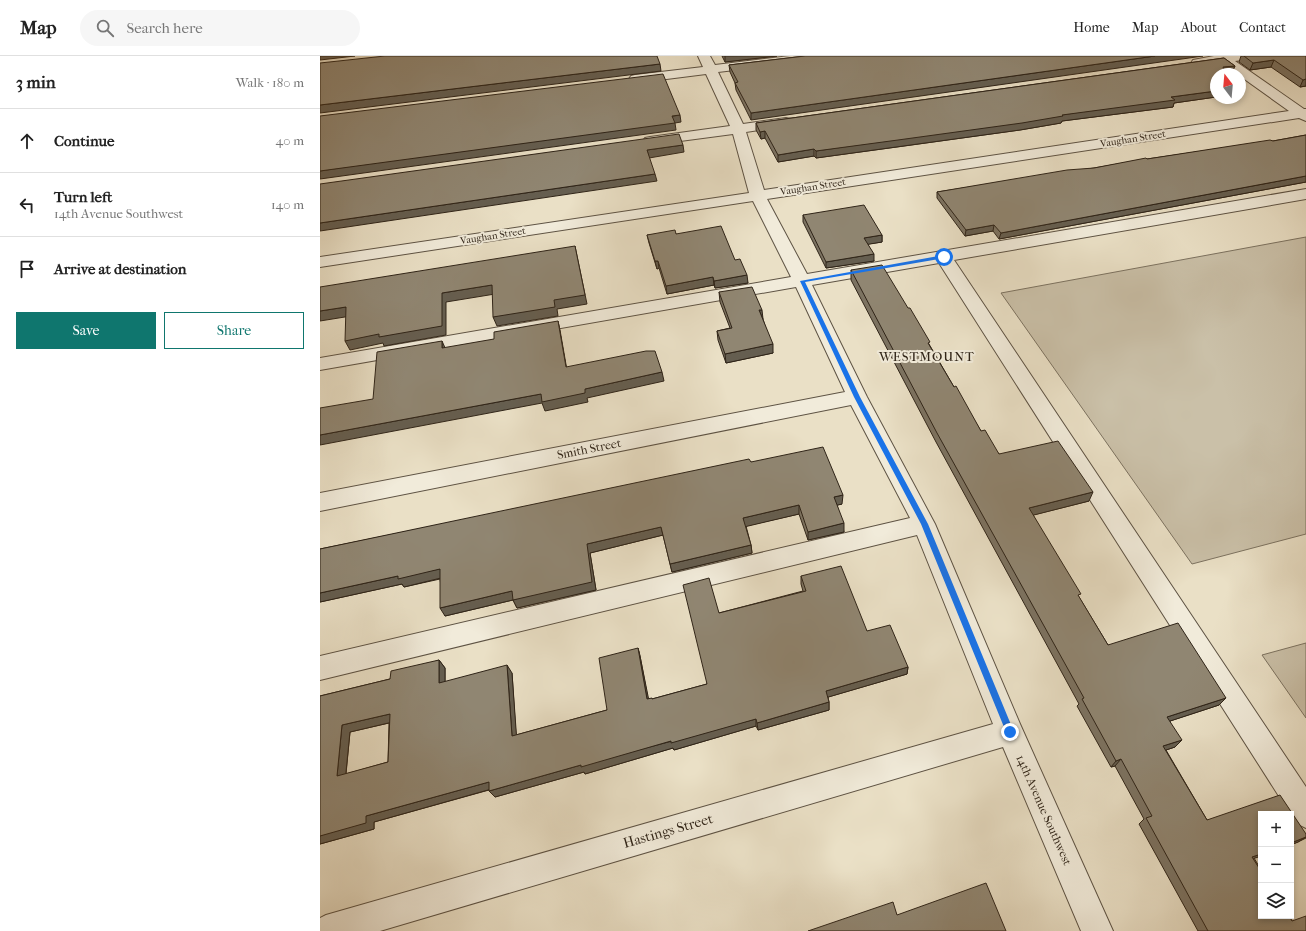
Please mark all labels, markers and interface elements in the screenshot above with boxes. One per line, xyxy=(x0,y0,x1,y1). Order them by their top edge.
search box xyxy=(80,10,360,46)
text: Map xyxy=(20,17,56,39)
icon: search xyxy=(94,17,116,39)
text: Search here xyxy=(126,19,203,37)
text: Home xyxy=(1073,19,1110,36)
text: Map xyxy=(1132,19,1159,36)
text: About xyxy=(1181,19,1217,36)
text: Contact xyxy=(1239,19,1286,36)
north arrow xyxy=(1210,68,1246,104)
text: 3 min xyxy=(16,72,56,92)
text: Walk · 180 m xyxy=(236,75,304,90)
street label: Vaughan Street xyxy=(1098,128,1167,150)
icon: ahead xyxy=(16,130,38,152)
text: Continue xyxy=(54,132,114,150)
text: 40 m xyxy=(276,133,304,148)
street label: Vaughan Street xyxy=(778,176,847,198)
text: Turn left xyxy=(54,188,112,206)
icon: left xyxy=(16,194,38,216)
text: 140 m xyxy=(271,197,304,212)
text: 14th Avenue Southwest xyxy=(54,206,183,221)
street label: Vaughan Street xyxy=(458,225,527,247)
route start xyxy=(935,248,953,266)
icon: arrive xyxy=(16,258,38,280)
text: Arrive at destination xyxy=(54,260,186,278)
button: Save xyxy=(16,312,156,349)
button: Share xyxy=(164,312,304,349)
district label: WESTMOUNT xyxy=(878,349,975,364)
street label: Smith Street xyxy=(556,436,623,462)
route end xyxy=(1001,723,1019,741)
street label: 14th Avenue Southwest xyxy=(1013,753,1075,868)
street label: Hastings Street xyxy=(621,810,715,852)
map controls xyxy=(1258,811,1294,919)
button: + xyxy=(1258,811,1294,847)
button: − xyxy=(1258,847,1294,883)
button: layers xyxy=(1258,883,1294,919)

